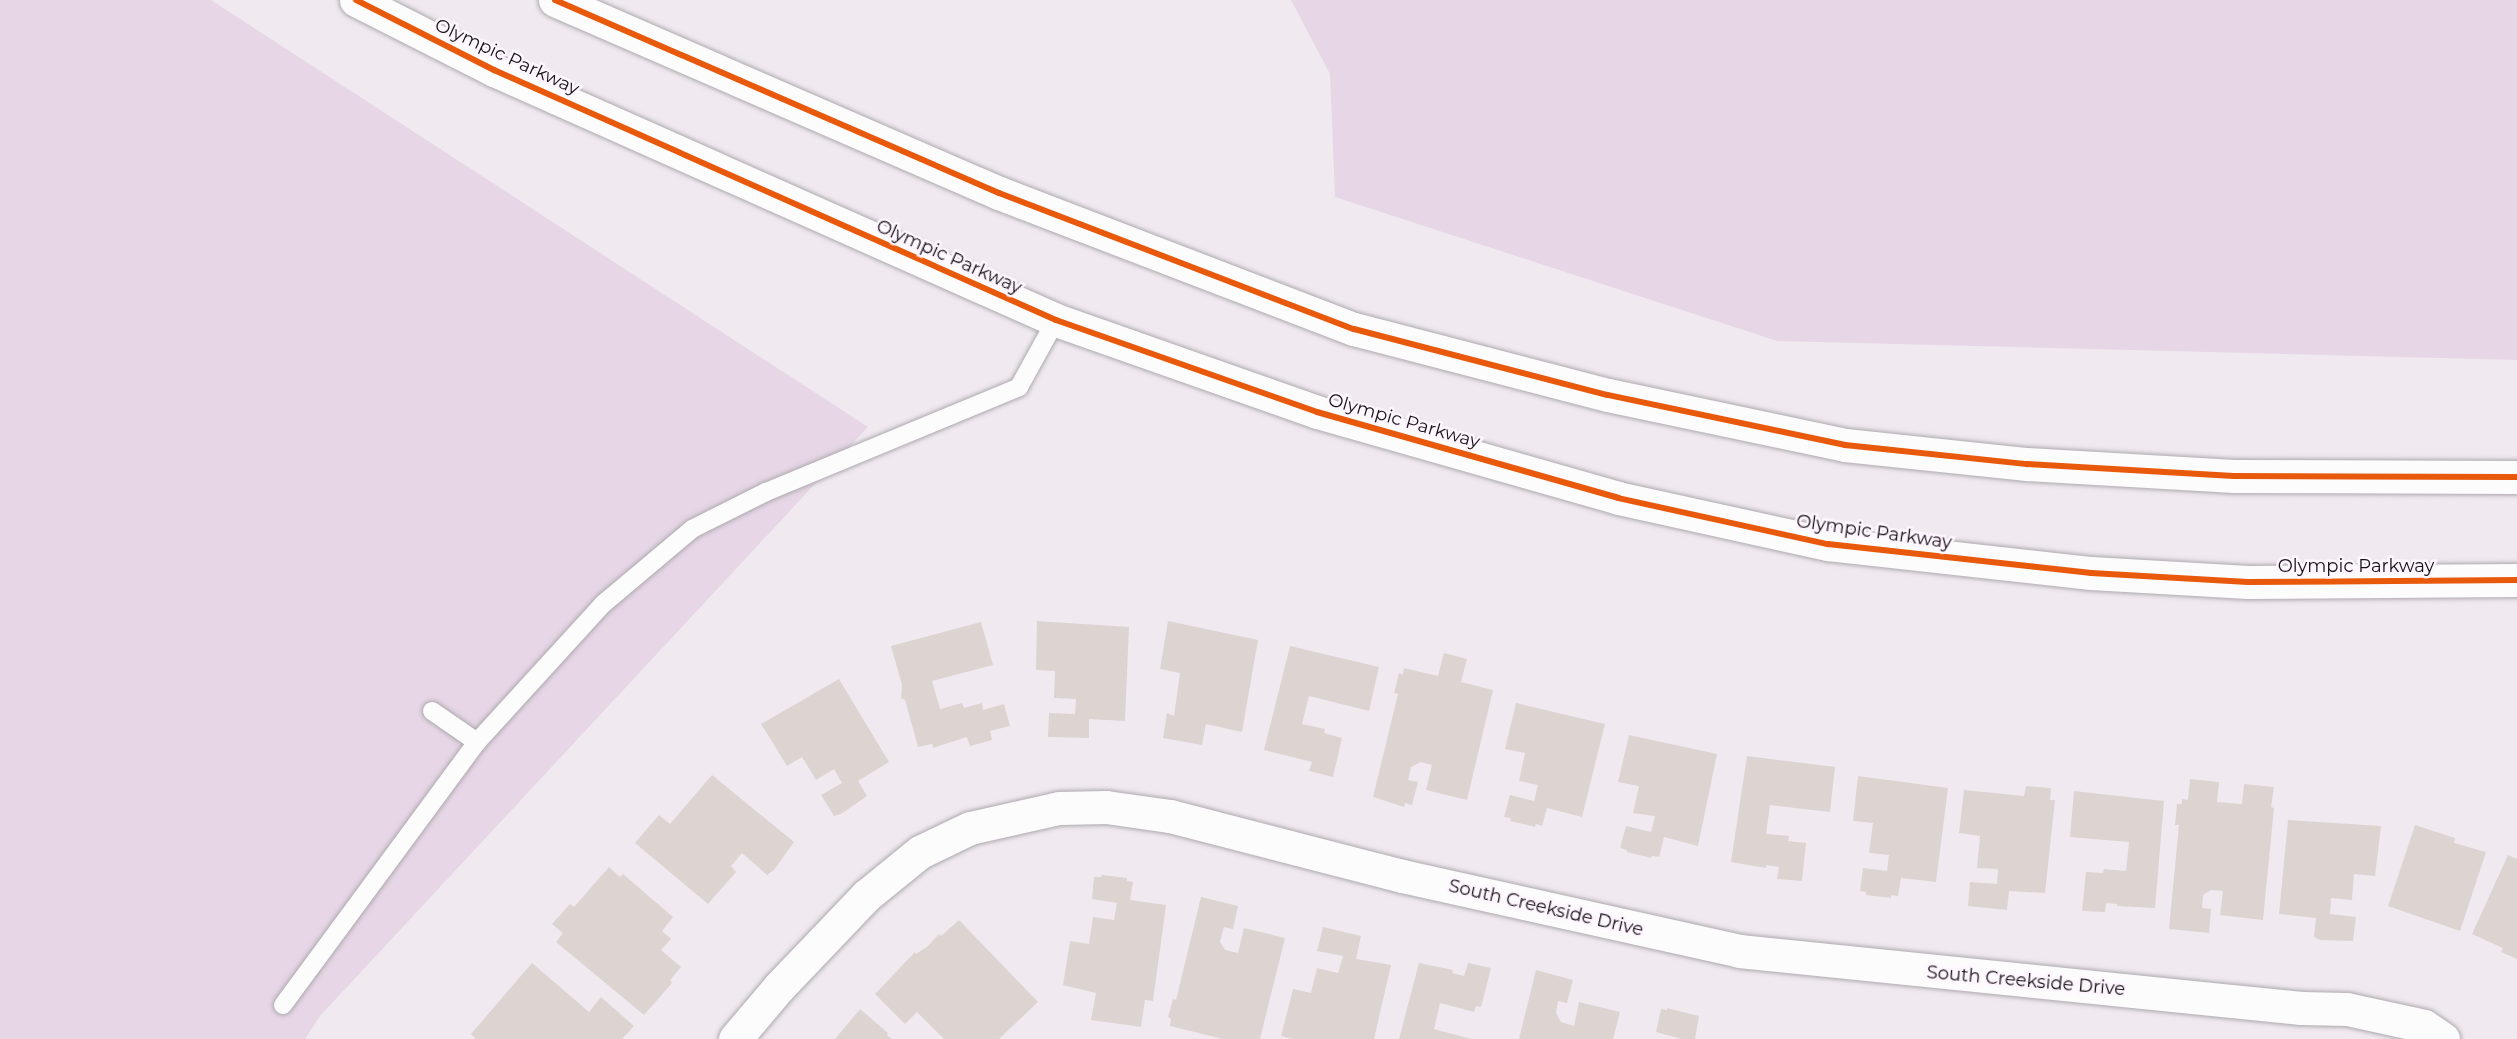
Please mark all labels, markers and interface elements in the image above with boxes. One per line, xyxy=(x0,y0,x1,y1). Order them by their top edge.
street label: Olympic Parkway xyxy=(431,14,583,100)
street label: Olympic Parkway xyxy=(873,215,1025,299)
street label: Olympic Parkway xyxy=(1326,389,1482,453)
street label: Olympic Parkway xyxy=(1795,510,1953,554)
street label: Olympic Parkway xyxy=(2278,555,2434,577)
street label: South Creekside Drive xyxy=(1447,875,1645,941)
street label: South Creekside Drive xyxy=(1926,962,2126,1000)

